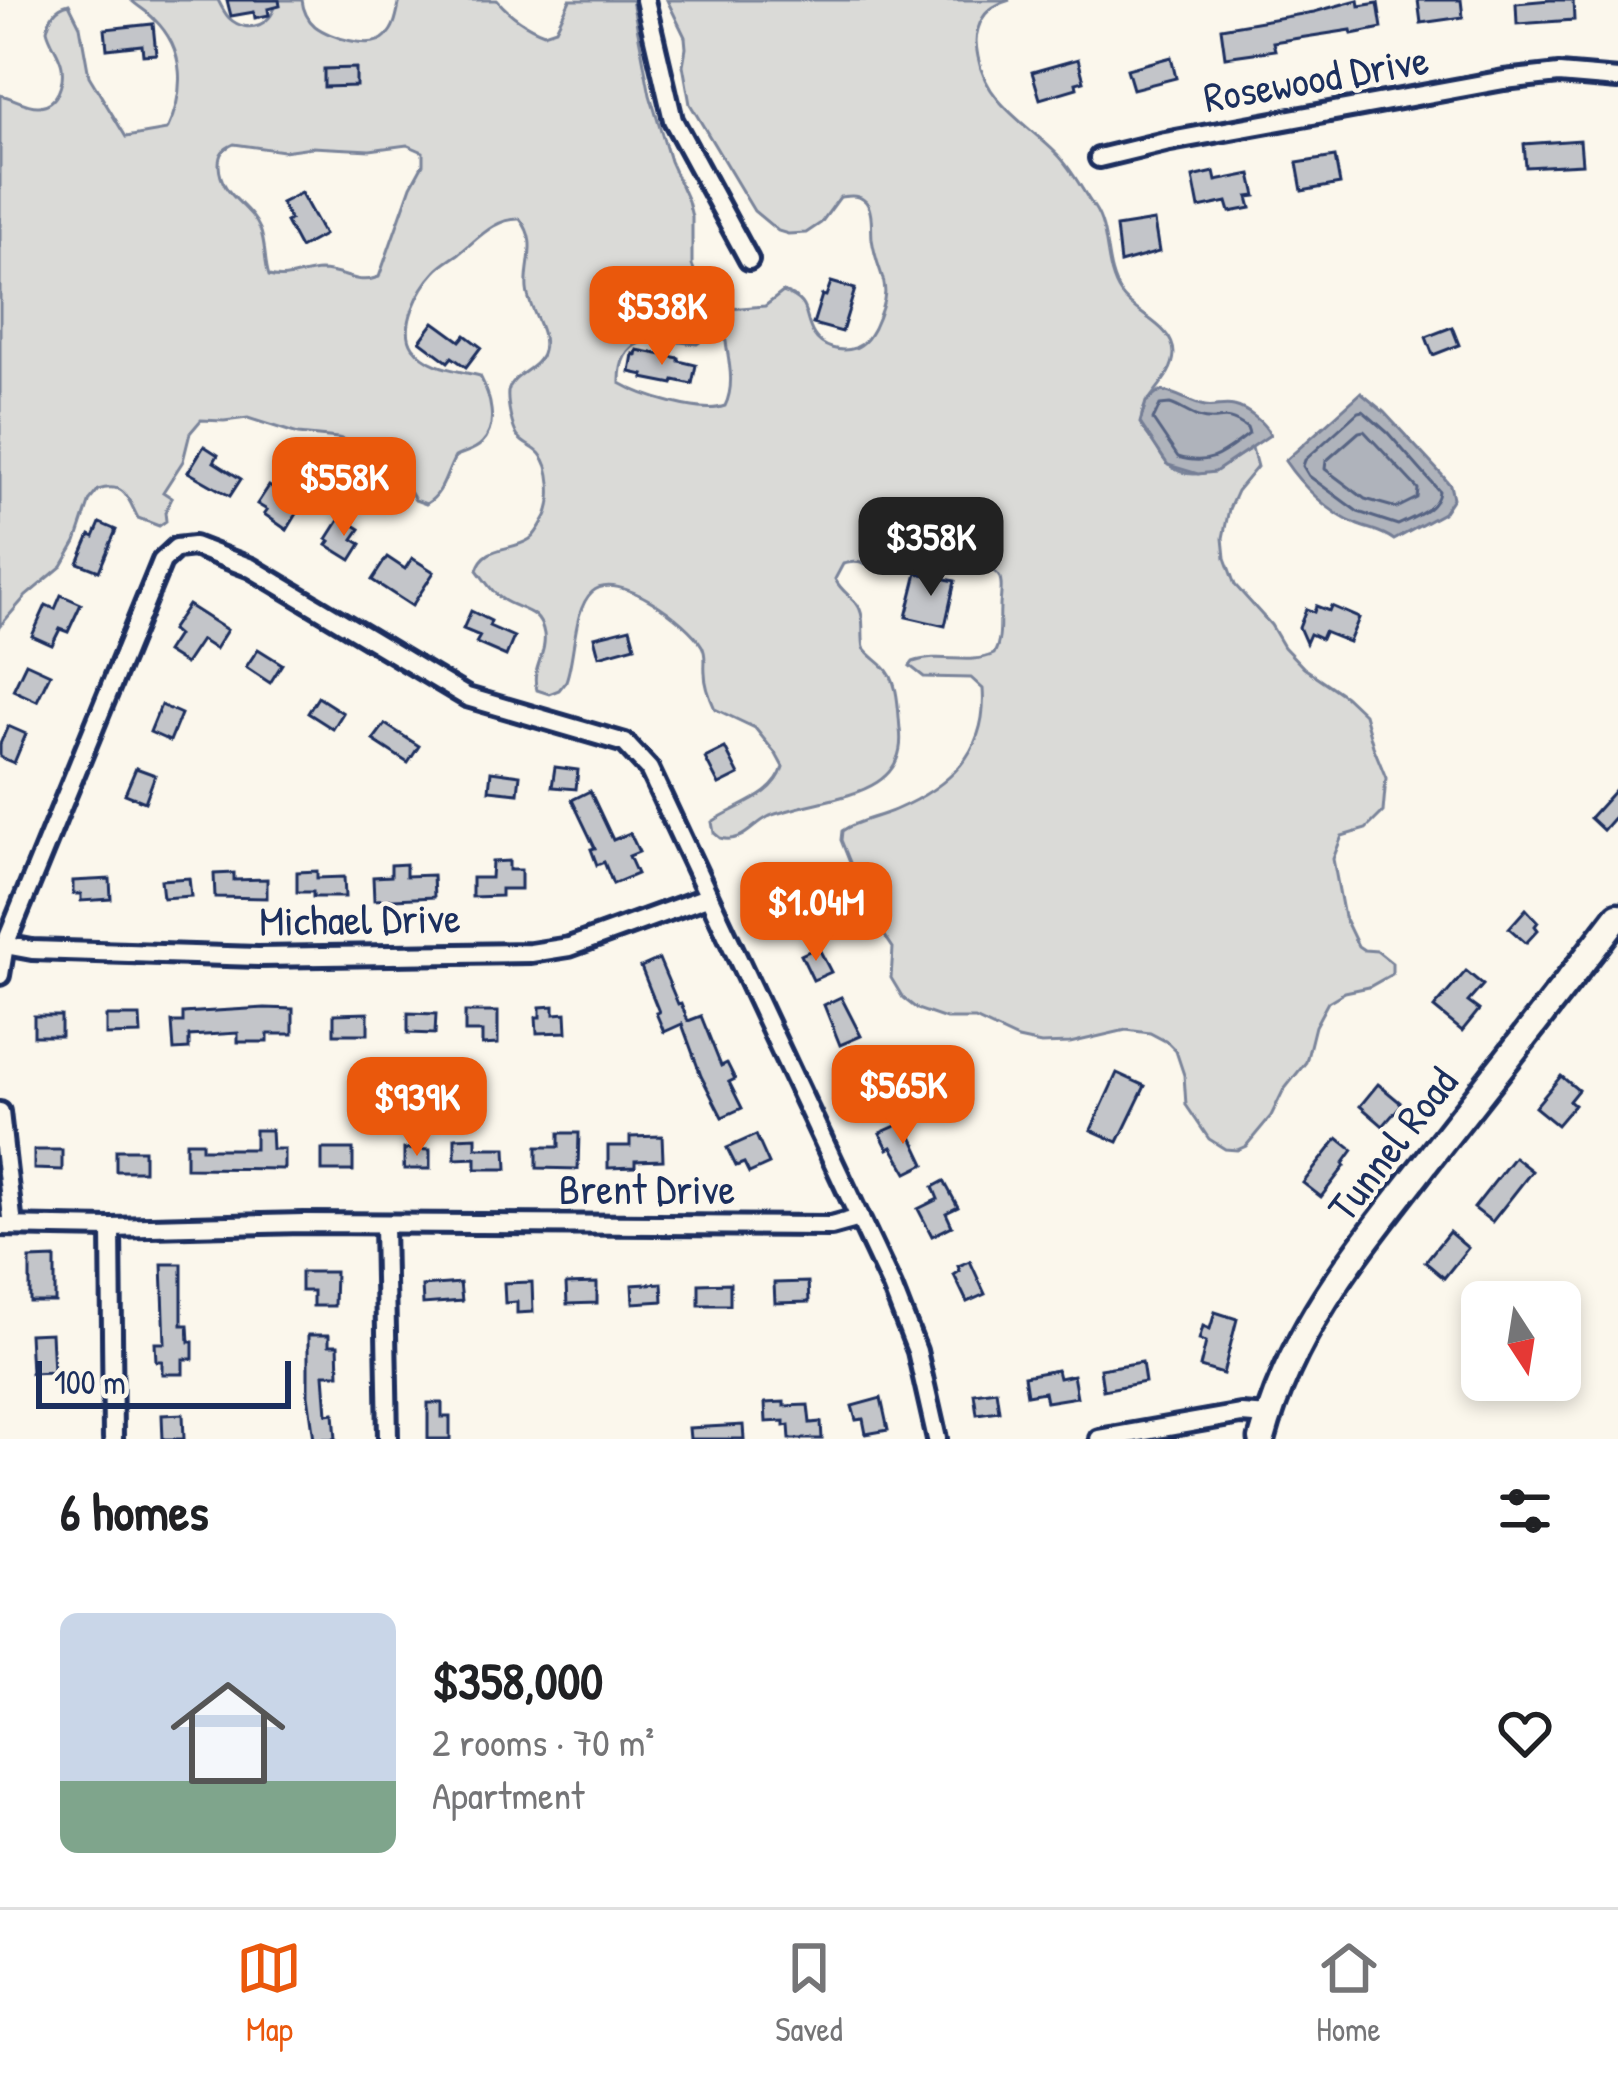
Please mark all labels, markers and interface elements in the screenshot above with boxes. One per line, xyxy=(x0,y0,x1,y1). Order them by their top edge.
street label: Rosewood Drive xyxy=(1199,30,1433,125)
pin: $538K xyxy=(578,266,746,368)
text: $538K xyxy=(616,278,708,331)
pin: $558K xyxy=(260,437,428,539)
text: $558K xyxy=(299,449,389,502)
pin: $358K xyxy=(847,497,1015,599)
text: $358K xyxy=(885,509,977,562)
pin: $1.04M xyxy=(718,862,914,964)
text: $1.04M xyxy=(767,874,865,927)
street label: Michael Drive xyxy=(259,888,461,949)
pin: $565K xyxy=(819,1045,987,1147)
street label: Tunnel Road xyxy=(1313,1055,1470,1232)
pin: $939K xyxy=(333,1057,501,1159)
text: $565K xyxy=(859,1057,947,1110)
text: $939K xyxy=(374,1069,460,1122)
street label: Brent Drive xyxy=(559,1160,735,1217)
north arrow xyxy=(1461,1281,1581,1401)
map controls xyxy=(1461,1281,1581,1401)
scale bar xyxy=(36,1355,291,1408)
text: 100 m xyxy=(54,1360,126,1404)
text: 6 homes xyxy=(60,1477,209,1546)
icon: filters xyxy=(1492,1478,1558,1544)
text: $358,000 xyxy=(432,1646,603,1715)
icon: home xyxy=(156,1661,300,1805)
icon: heart xyxy=(1492,1700,1558,1766)
text: 2 rooms · 70 m² xyxy=(432,1715,654,1768)
text: Apartment xyxy=(432,1768,585,1821)
tab: Map xyxy=(236,1935,302,2051)
tab: Saved xyxy=(775,1935,843,2051)
tab: Home xyxy=(1316,1935,1382,2051)

